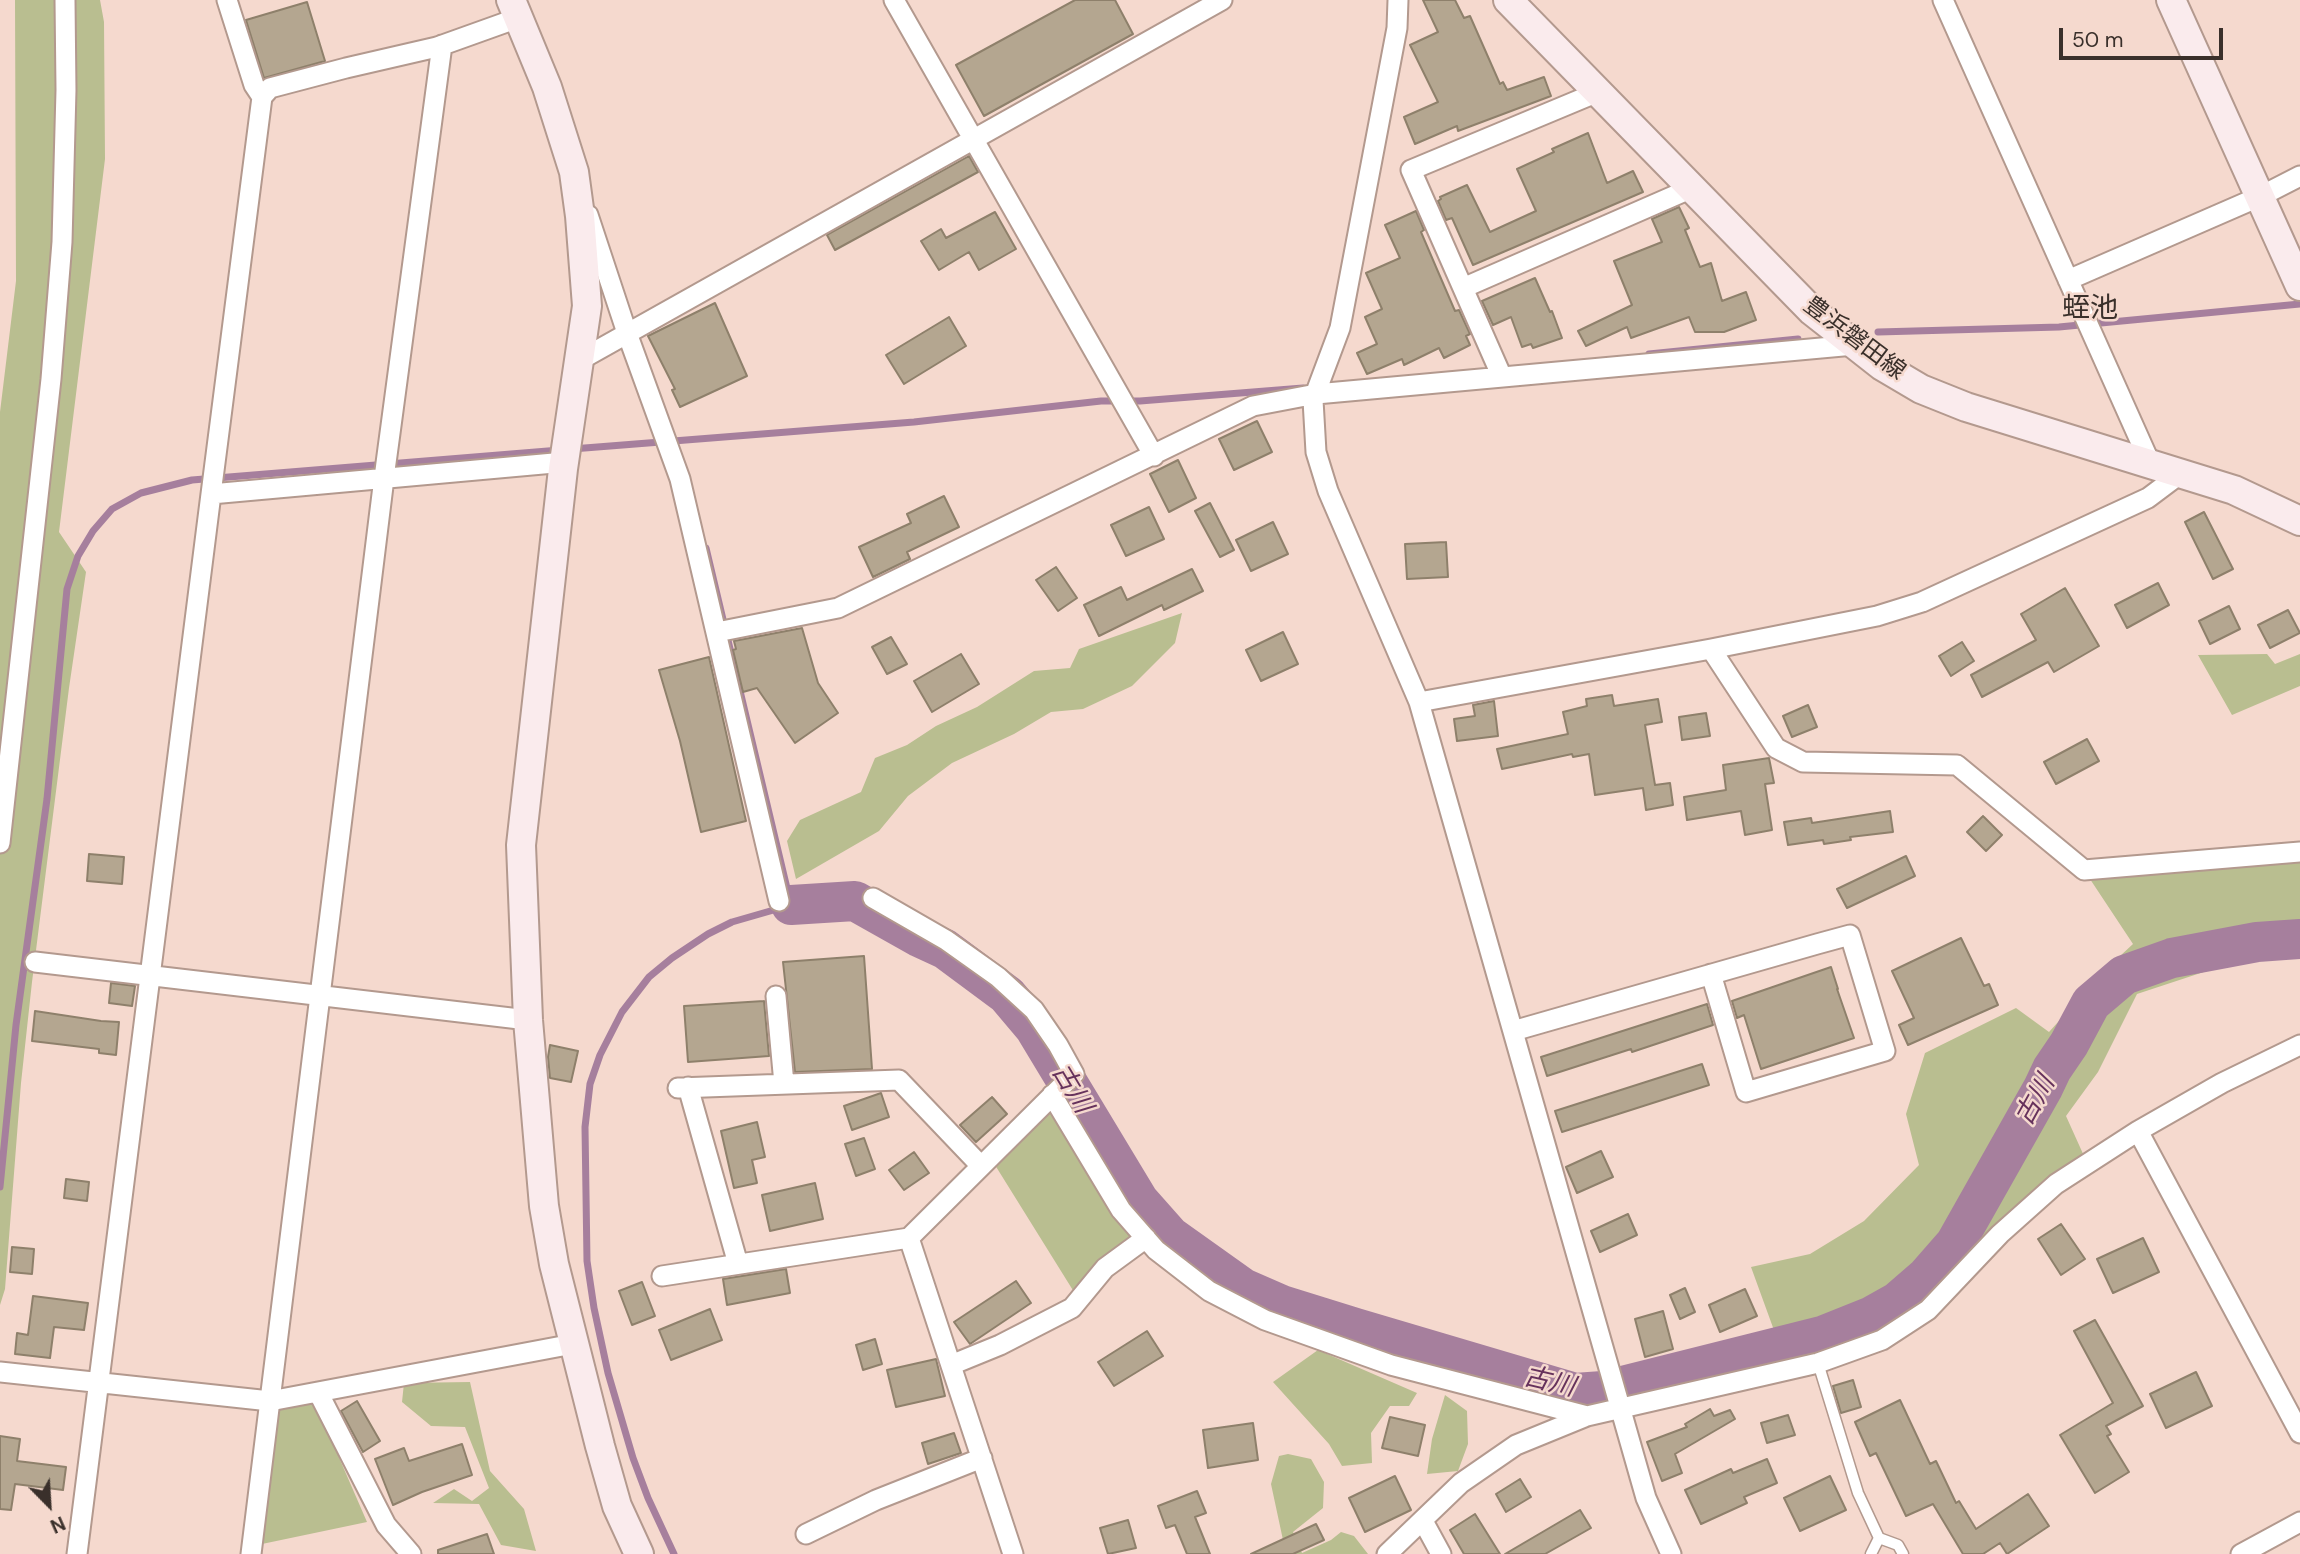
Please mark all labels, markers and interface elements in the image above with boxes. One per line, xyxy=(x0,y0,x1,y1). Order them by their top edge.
scale bar xyxy=(2062,14,2226,58)
text: 50 m xyxy=(2072,26,2123,54)
street label: 豊浜磐田線 xyxy=(1797,291,1911,387)
district label: 蛭池 xyxy=(2062,293,2118,327)
water label: 古川 xyxy=(1044,1059,1098,1119)
water label: 古川 xyxy=(2010,1071,2062,1131)
water label: 古川 xyxy=(1520,1362,1578,1404)
north arrow xyxy=(14,1470,84,1540)
text: N xyxy=(46,1510,69,1539)

